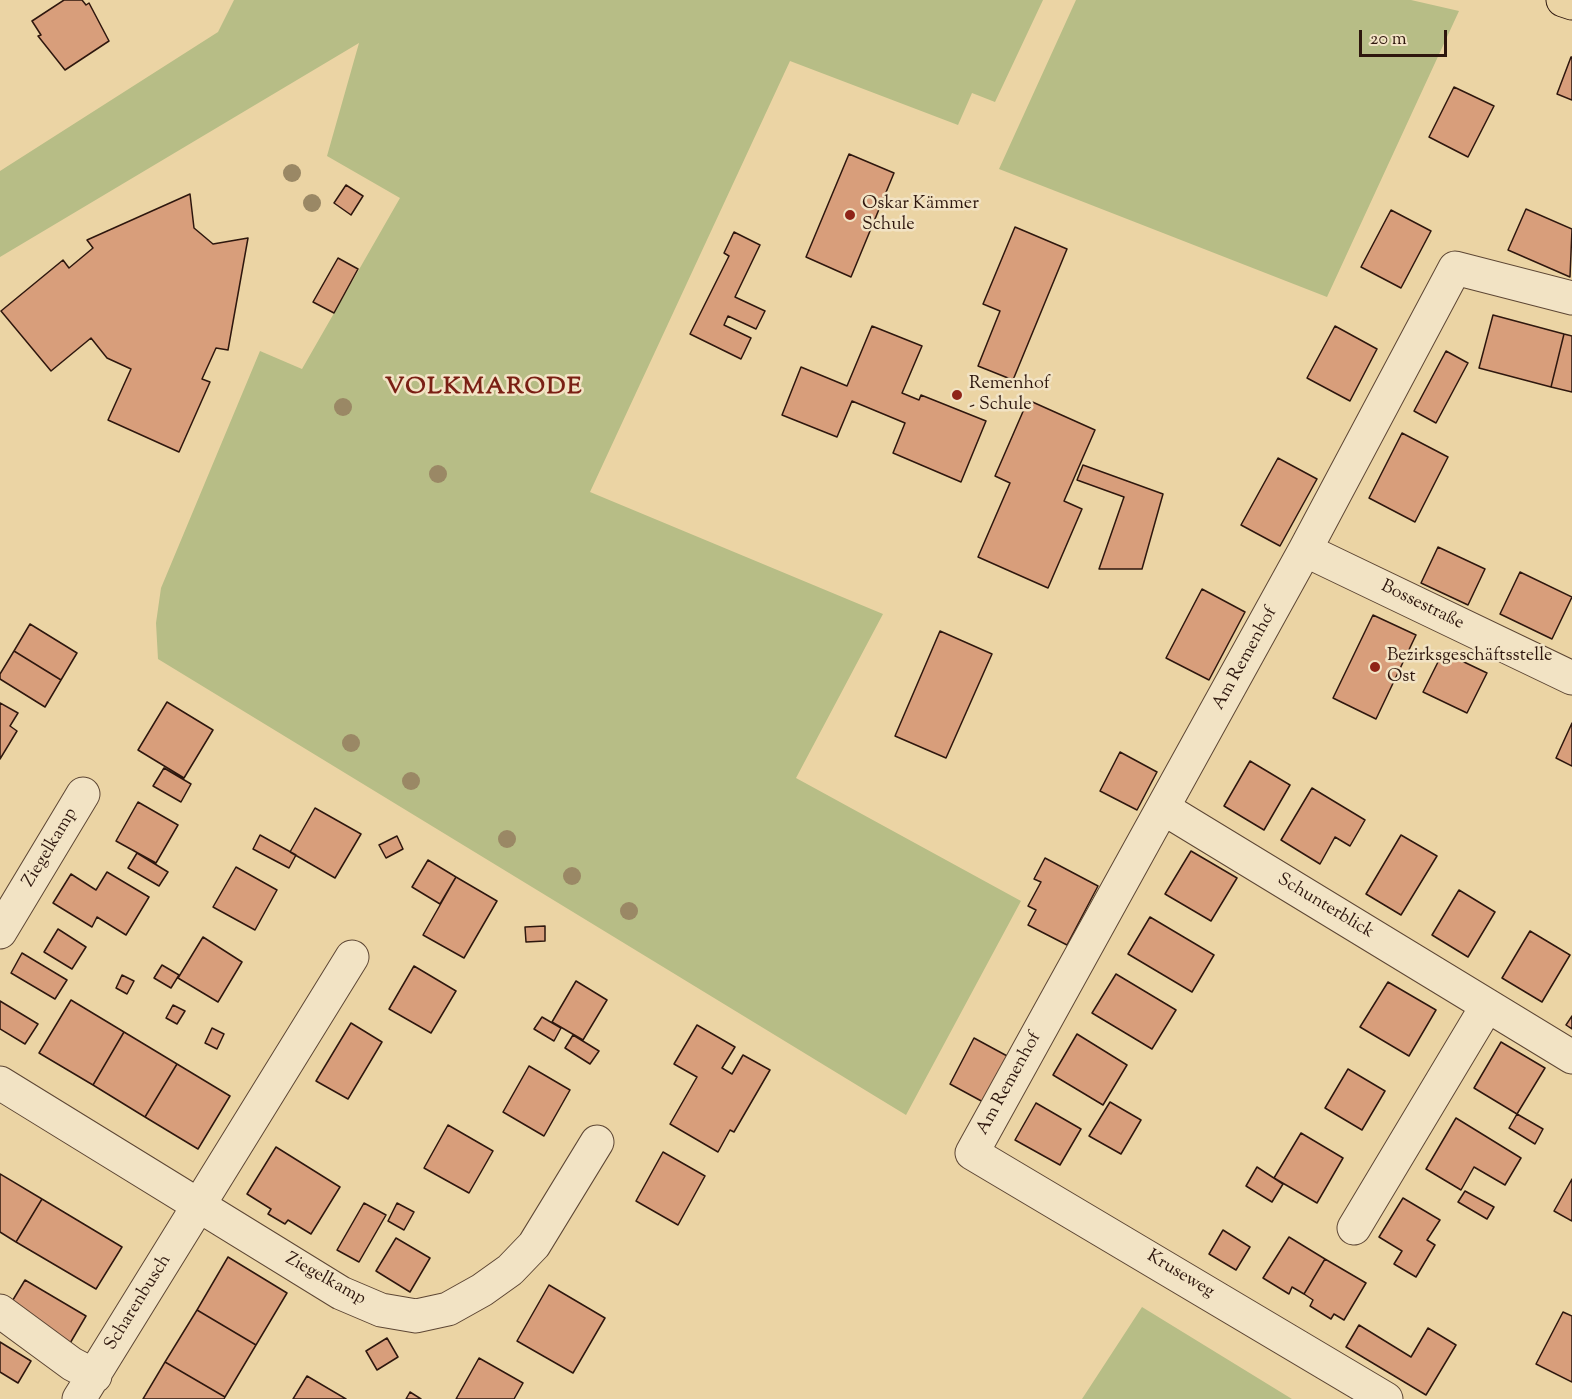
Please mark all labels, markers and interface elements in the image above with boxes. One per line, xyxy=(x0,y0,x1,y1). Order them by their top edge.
scale bar xyxy=(1362,18,1450,56)
text: 20 m xyxy=(1370,27,1407,53)
place label: Oskar Kämmer Schule xyxy=(862,194,979,236)
marker: Oskar Kämmer Schule xyxy=(843,208,857,222)
place label: Remenhof - Schule xyxy=(969,374,1050,416)
district label: VOLKMARODE xyxy=(385,375,583,403)
marker: Remenhof - Schule xyxy=(950,388,964,402)
street label: Bossestraße xyxy=(1377,577,1467,635)
street label: Am Remenhof xyxy=(1209,604,1283,714)
place label: Bezirksgeschäftsstelle Ost xyxy=(1387,646,1552,688)
marker: Bezirksgeschäftsstelle Ost xyxy=(1368,660,1382,674)
street label: Ziegelkamp xyxy=(19,804,83,892)
street label: Schunterblick xyxy=(1273,870,1377,944)
street label: Am Remenhof xyxy=(973,1029,1047,1139)
street label: Kruseweg xyxy=(1142,1246,1218,1304)
street label: Ziegelkamp xyxy=(281,1249,369,1311)
street label: Scharenbusch xyxy=(101,1251,177,1355)

